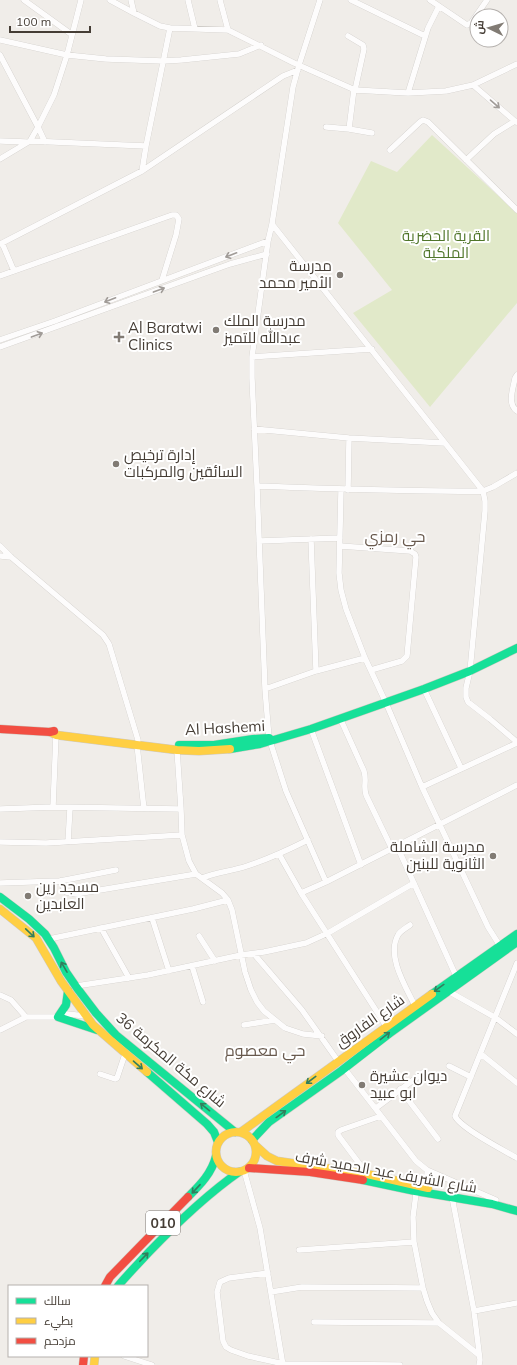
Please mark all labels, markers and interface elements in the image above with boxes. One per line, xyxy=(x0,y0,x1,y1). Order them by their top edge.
scale bar xyxy=(10,8,90,34)
north arrow xyxy=(469,8,509,48)
text: 100 m xyxy=(16,14,51,29)
text: ش xyxy=(471,19,487,35)
one-way arrow xyxy=(489,99,500,108)
park label: القرية الحضرية الملكية xyxy=(402,226,490,262)
one-way arrow xyxy=(226,251,238,259)
place label: مدرسة الأمير محمد xyxy=(259,256,332,292)
marker: مدرسة الأمير محمد xyxy=(335,270,345,280)
one-way arrow xyxy=(153,286,165,294)
one-way arrow xyxy=(104,297,116,305)
place label: مدرسة الملك عبدالله للتميز xyxy=(223,311,306,347)
place label: Al Baratwi Clinics xyxy=(128,318,202,354)
marker: مدرسة الملك عبدالله للتميز xyxy=(211,325,221,335)
one-way arrow xyxy=(30,330,42,338)
marker: Al Baratwi Clinics xyxy=(113,331,125,343)
place label: إدارة ترخيص السائقين والمركبات xyxy=(124,445,243,482)
marker: إدارة ترخيص السائقين والمركبات xyxy=(111,459,121,469)
district label: حي رمزي xyxy=(365,526,425,550)
street label: Al Hashemi xyxy=(184,716,265,739)
place label: مدرسة الشاملة الثانوية للبنين xyxy=(390,837,485,874)
marker: مدرسة الشاملة الثانوية للبنين xyxy=(488,851,498,861)
place label: مسجد زين العابدين xyxy=(36,877,99,914)
marker: مسجد زين العابدين xyxy=(23,891,33,901)
one-way arrow xyxy=(25,928,35,938)
one-way arrow xyxy=(59,962,67,974)
one-way arrow xyxy=(434,984,445,992)
street label: شارع الفاروق xyxy=(331,990,409,1053)
street label: شارع مكة المكرمة 36 xyxy=(111,1008,230,1113)
one-way arrow xyxy=(379,1032,390,1041)
district label: حي معصوم xyxy=(225,1040,305,1064)
one-way arrow xyxy=(133,1060,144,1069)
place label: ديوان عشيرة ابو عبيد xyxy=(370,1066,447,1102)
one-way arrow xyxy=(306,1076,317,1085)
marker: ديوان عشيرة ابو عبيد xyxy=(357,1080,367,1090)
one-way arrow xyxy=(200,1103,210,1112)
one-way arrow xyxy=(275,1110,286,1118)
street label: شارع الشريف عبد الحميد شرف xyxy=(293,1146,478,1199)
one-way arrow xyxy=(192,1184,201,1194)
road number: 010 xyxy=(146,1211,180,1235)
one-way arrow xyxy=(140,1252,149,1262)
legend xyxy=(8,1285,148,1357)
text: سالك xyxy=(44,1293,71,1308)
text: بطيء xyxy=(44,1313,73,1331)
text: مزدحم xyxy=(44,1333,76,1349)

